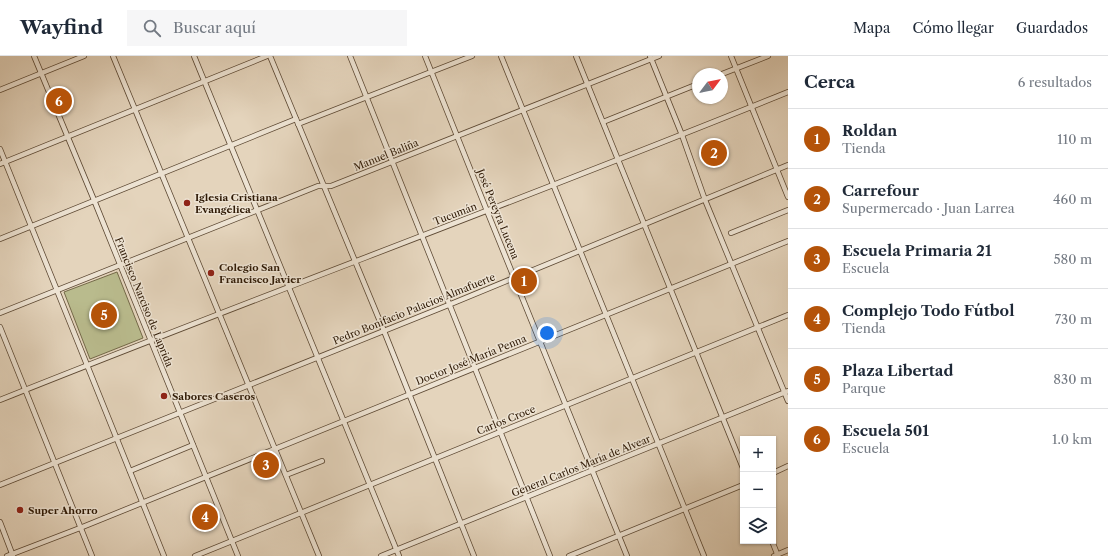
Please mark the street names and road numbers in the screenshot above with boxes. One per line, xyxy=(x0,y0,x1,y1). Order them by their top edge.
street label: Manuel Baliña xyxy=(352,136,421,174)
street label: José Pereyra Lucena xyxy=(473,165,522,262)
street label: Tucumán xyxy=(431,200,479,228)
street label: Francisco Narciso de Laprida xyxy=(112,235,176,369)
street label: Pedro Bonifacio Palacios Almafuerte xyxy=(331,270,497,348)
street label: Doctor José María Penna xyxy=(414,332,529,388)
street label: Carlos Croce xyxy=(475,402,538,438)
street label: General Carlos María de Alvear xyxy=(510,432,653,500)

